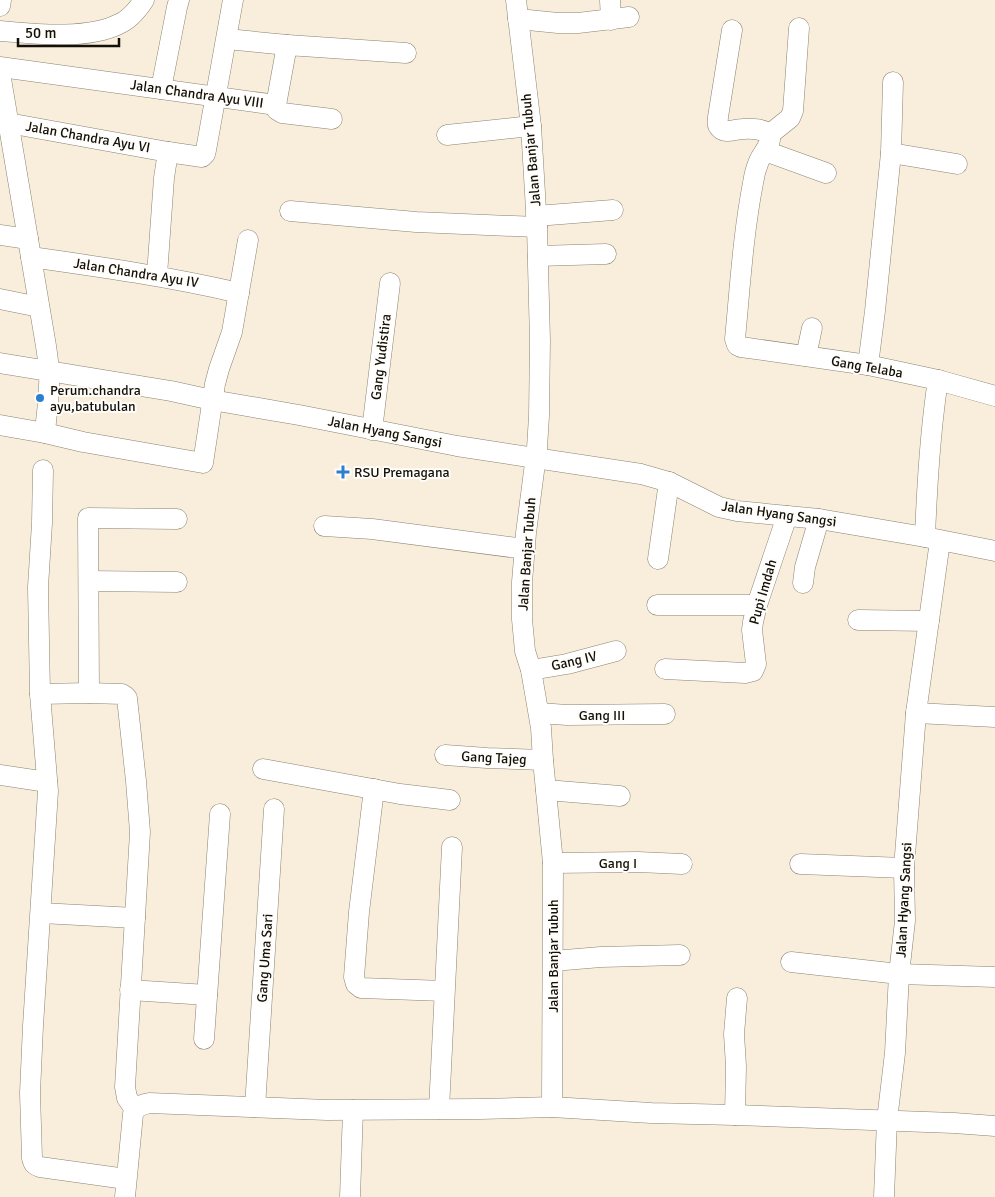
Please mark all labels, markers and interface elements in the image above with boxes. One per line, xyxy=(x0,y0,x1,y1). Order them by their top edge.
scale bar xyxy=(18,15,119,47)
text: 50 m xyxy=(25,24,56,42)
street label: Jalan Chandra Ayu VIII xyxy=(129,76,265,112)
street label: Jalan Banjar Tubuh xyxy=(518,93,544,207)
street label: Jalan Chandra Ayu VI xyxy=(24,118,152,156)
street label: Jalan Chandra Ayu IV xyxy=(72,255,200,291)
street label: Gang Yudistira xyxy=(367,313,395,401)
street label: Gang Telaba xyxy=(830,352,904,382)
place label: Perum.chandra ayu,batubulan xyxy=(50,382,141,415)
marker: Perum.chandra ayu,batubulan xyxy=(34,392,46,404)
street label: Jalan Hyang Sangsi xyxy=(327,413,443,451)
place label: RSU Premagana xyxy=(354,464,450,481)
marker: RSU Premagana xyxy=(336,465,350,479)
street label: Jalan Banjar Tubuh xyxy=(515,497,539,611)
street label: Jalan Hyang Sangsi xyxy=(720,498,838,530)
street label: Pupi Imdah xyxy=(746,557,780,627)
street label: Gang IV xyxy=(549,648,599,674)
street label: Gang III xyxy=(579,707,625,724)
street label: Gang Tajeg xyxy=(461,748,527,768)
street label: Jalan Hyang Sangsi xyxy=(892,842,916,958)
street label: Gang I xyxy=(599,855,637,872)
street label: Jalan Banjar Tubuh xyxy=(545,899,562,1013)
street label: Gang Uma Sari xyxy=(253,913,277,1003)

